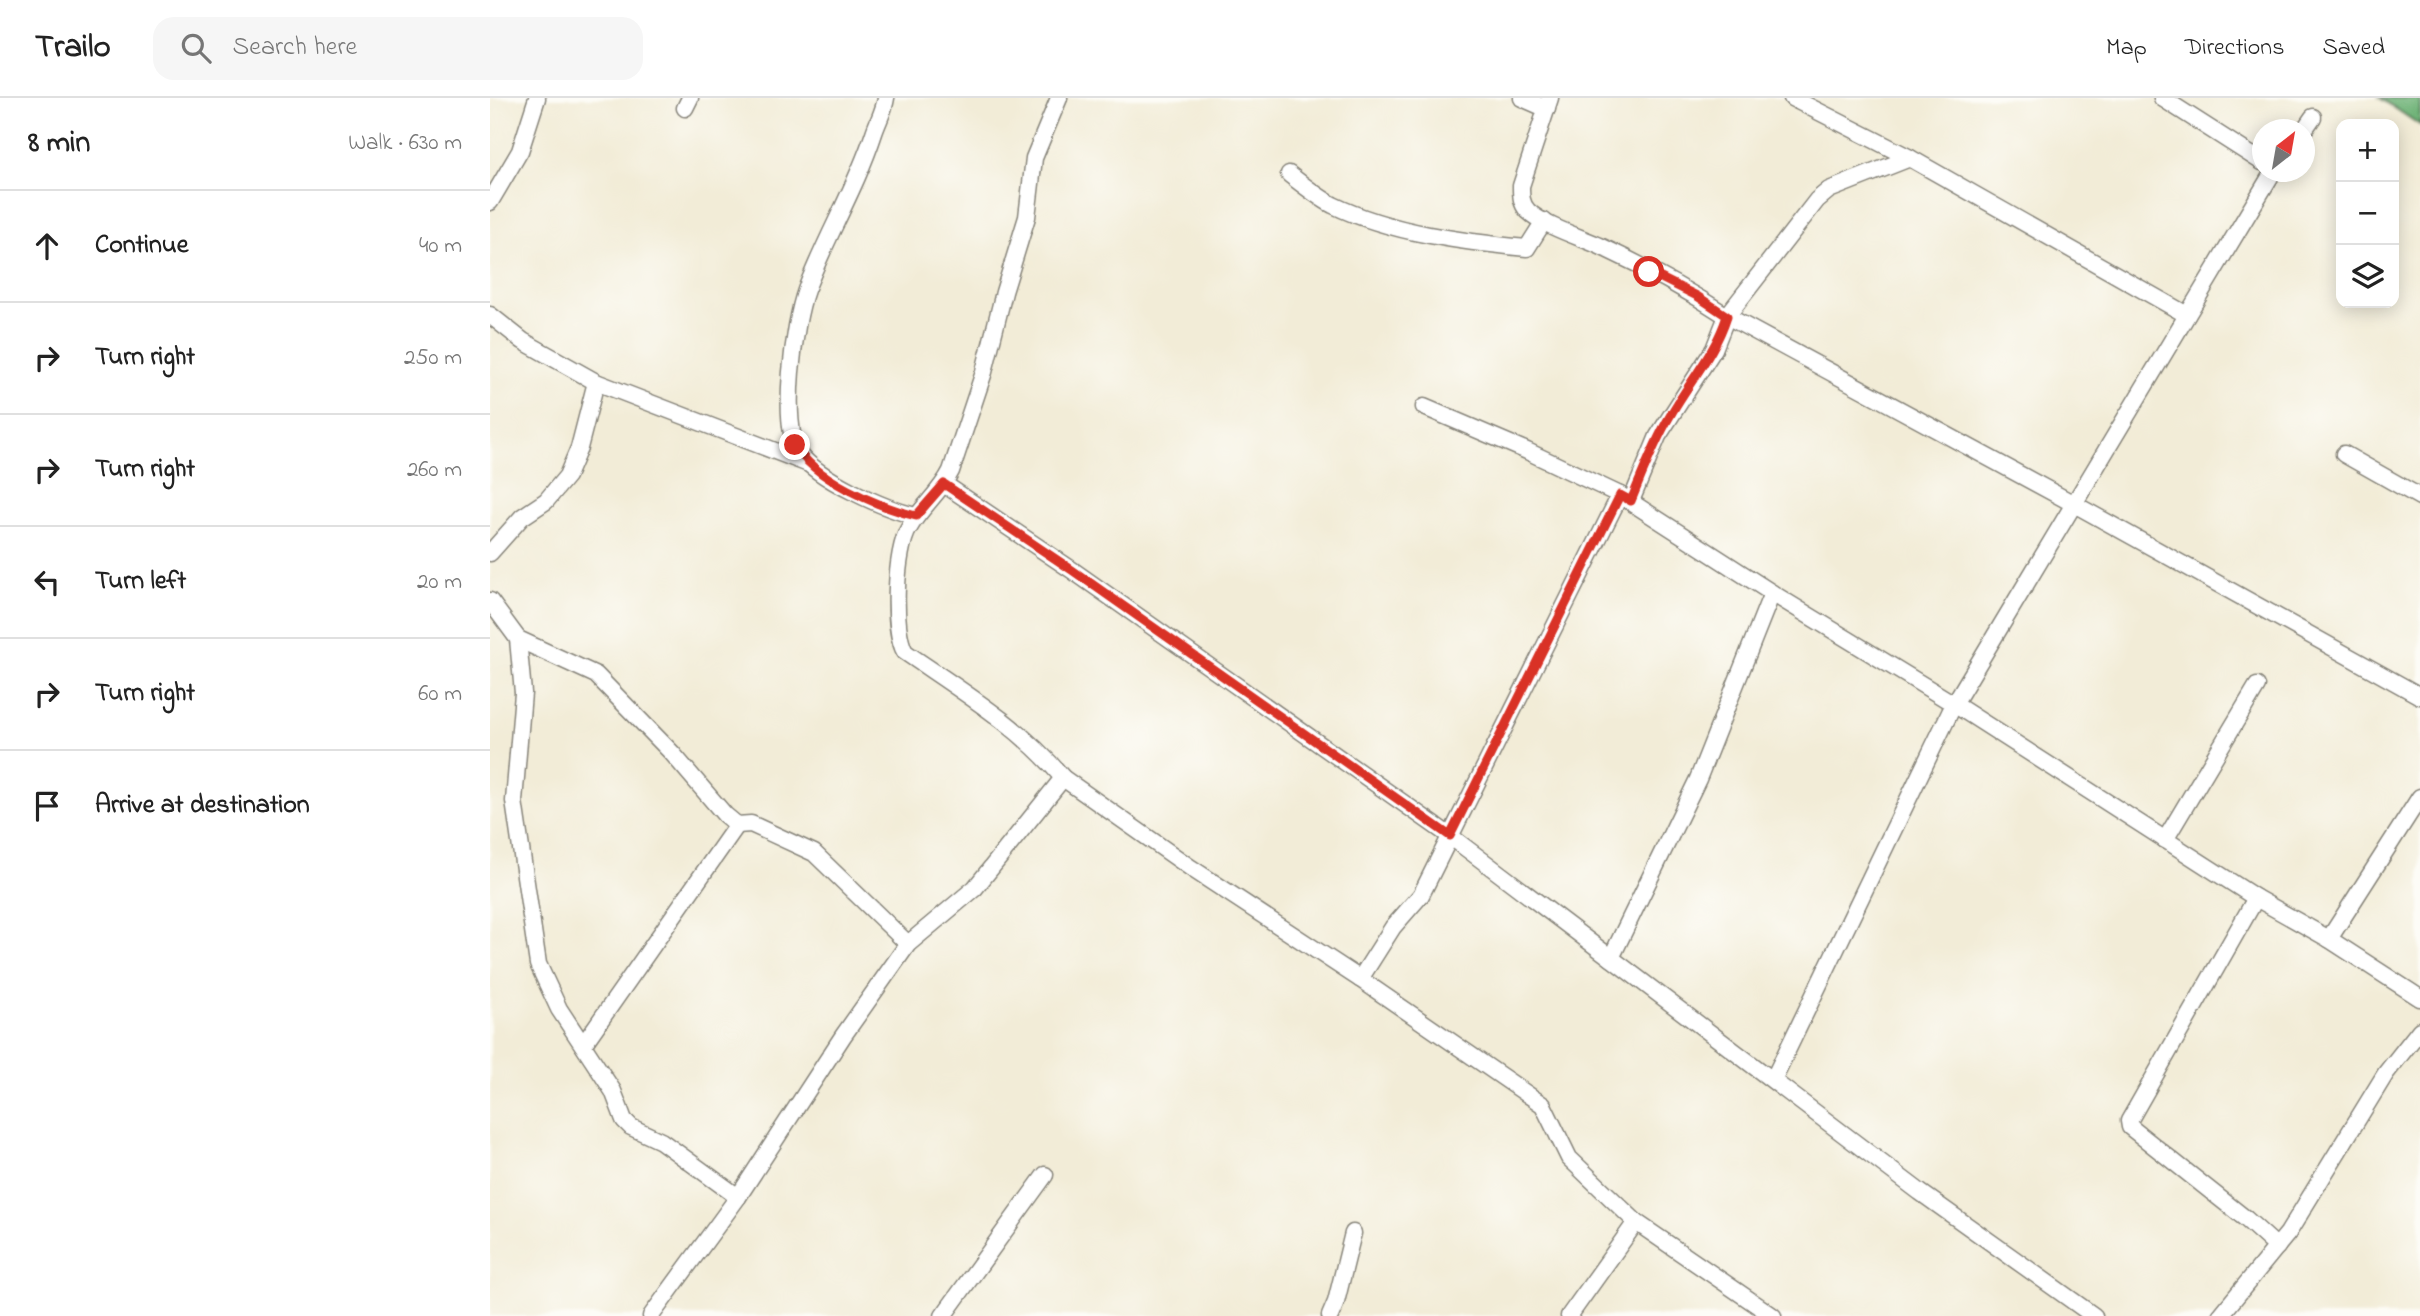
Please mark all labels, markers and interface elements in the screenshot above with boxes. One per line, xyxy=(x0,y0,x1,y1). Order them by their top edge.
search box xyxy=(153,17,643,80)
text: Trailo xyxy=(35,24,111,72)
icon: search xyxy=(177,29,215,67)
text: Search here xyxy=(233,29,357,67)
text: Map xyxy=(2106,31,2147,66)
text: Directions xyxy=(2185,31,2284,66)
text: Saved xyxy=(2322,31,2385,66)
north arrow xyxy=(2252,119,2315,182)
map controls xyxy=(2336,119,2399,308)
button: + xyxy=(2336,119,2399,182)
text: 8 min xyxy=(28,122,90,166)
text: Walk · 630 m xyxy=(348,127,462,160)
button: − xyxy=(2336,182,2399,245)
icon: ahead xyxy=(28,227,66,265)
text: Continue xyxy=(95,227,188,265)
text: 40 m xyxy=(419,230,462,263)
button: layers xyxy=(2336,245,2399,308)
route start xyxy=(1633,256,1664,287)
icon: right xyxy=(28,339,66,377)
text: Turn right xyxy=(95,339,195,377)
text: 250 m xyxy=(404,342,462,375)
route end xyxy=(779,429,810,460)
icon: right xyxy=(28,451,66,489)
text: Turn right xyxy=(95,451,195,489)
text: 260 m xyxy=(407,454,462,487)
icon: left xyxy=(28,563,66,601)
text: Turn left xyxy=(95,563,186,601)
text: 20 m xyxy=(417,566,462,599)
icon: right xyxy=(28,675,66,713)
text: Turn right xyxy=(95,675,195,713)
text: 60 m xyxy=(418,678,462,711)
icon: arrive xyxy=(28,787,66,825)
text: Arrive at destination xyxy=(95,787,310,825)

